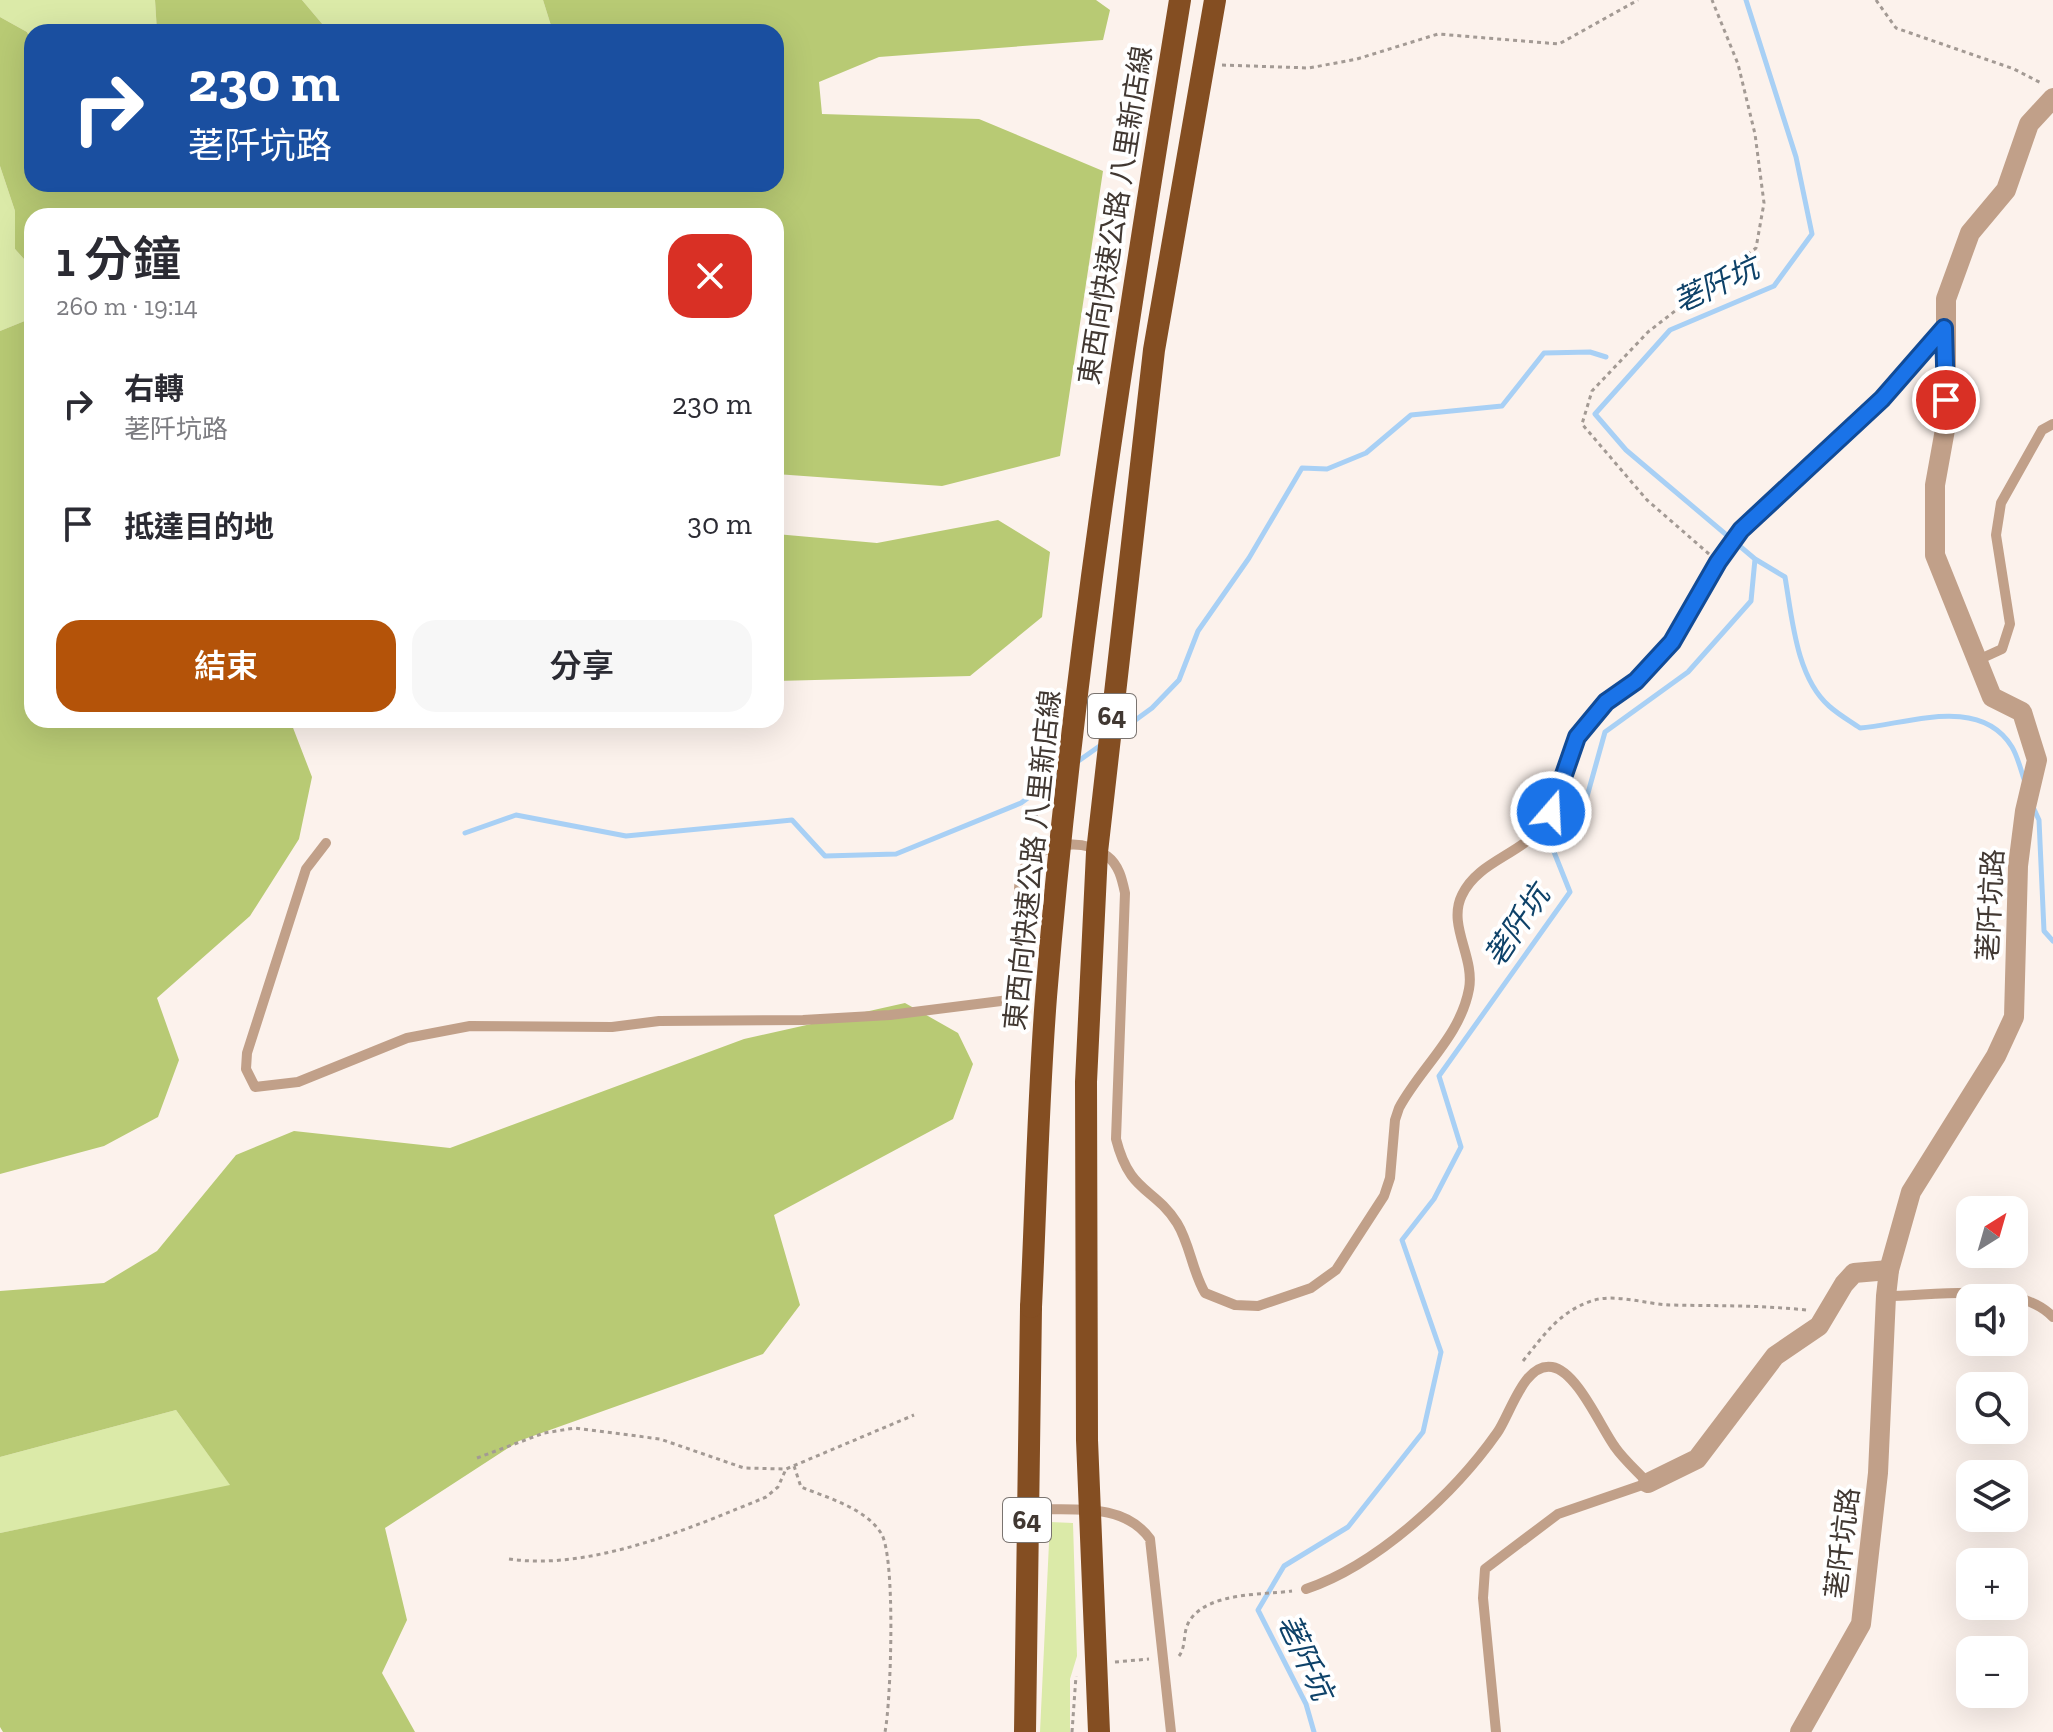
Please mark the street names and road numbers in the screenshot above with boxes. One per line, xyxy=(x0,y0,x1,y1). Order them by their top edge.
street label: 東西向快速公路 八里新店線 xyxy=(1072,43,1159,387)
street label: 東西向快速公路 八里新店線 xyxy=(998,688,1067,1032)
road number: 64 xyxy=(1088,694,1136,738)
street label: 荖阡坑路 xyxy=(1971,848,2010,962)
street label: 荖阡坑路 xyxy=(1819,1485,1866,1601)
road number: 64 xyxy=(1003,1498,1051,1542)

